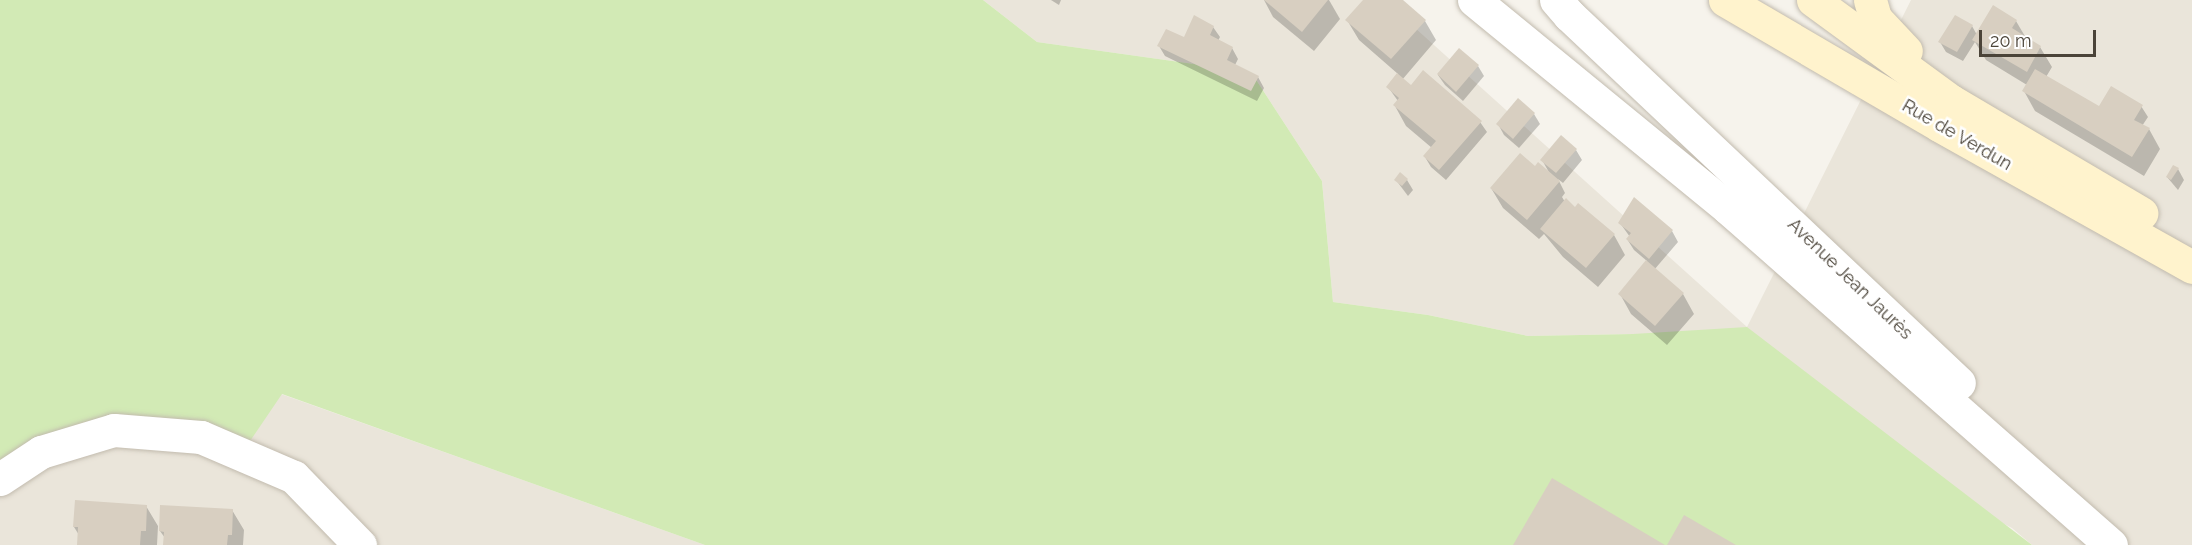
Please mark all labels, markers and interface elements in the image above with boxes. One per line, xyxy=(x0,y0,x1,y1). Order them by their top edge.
scale bar xyxy=(1982,18,2099,56)
text: 20 m xyxy=(1990,30,2032,51)
street label: Rue de Verdun xyxy=(1898,95,2016,175)
street label: Avenue Jean Jaurès xyxy=(1783,214,1917,344)

